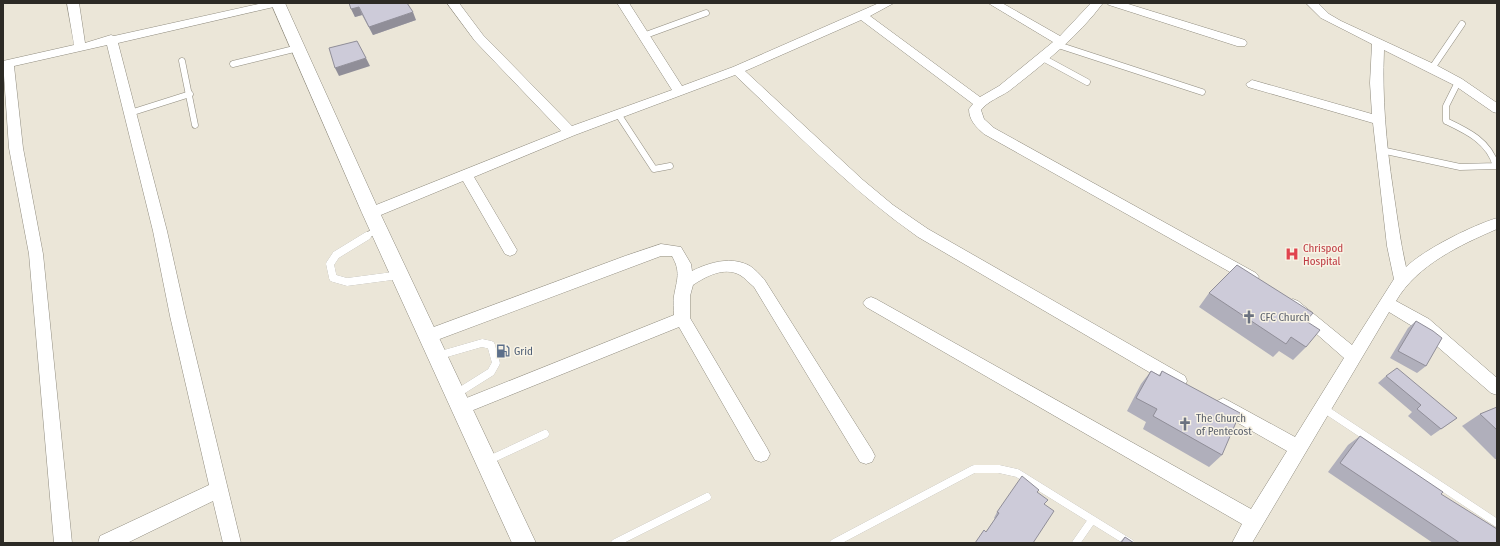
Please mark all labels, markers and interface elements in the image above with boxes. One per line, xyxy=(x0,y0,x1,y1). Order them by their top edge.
place label: Chrispod Hospital xyxy=(1303,242,1343,268)
hospital icon: Chrispod Hospital xyxy=(1284,246,1300,262)
church icon: CFC Church xyxy=(1241,309,1257,325)
place label: CFC Church xyxy=(1260,311,1309,324)
fuel station icon: Grid xyxy=(495,343,511,359)
place label: Grid xyxy=(514,345,533,358)
place label: The Church of Pentecost xyxy=(1196,412,1252,438)
church icon: The Church of Pentecost xyxy=(1177,416,1193,432)

